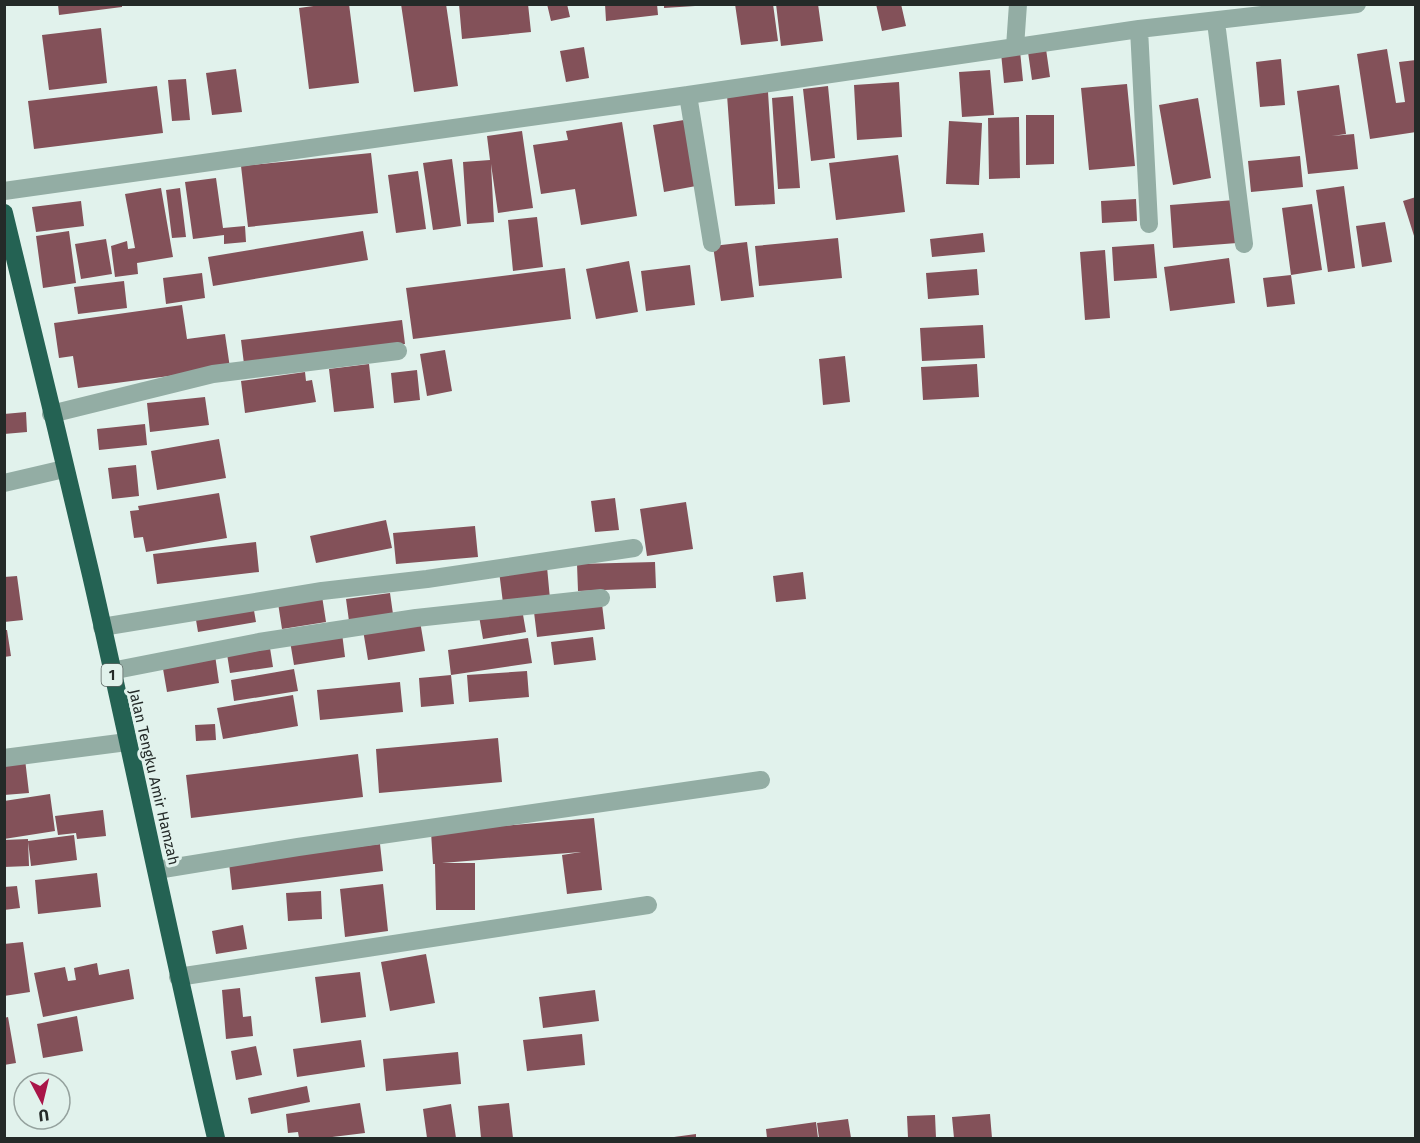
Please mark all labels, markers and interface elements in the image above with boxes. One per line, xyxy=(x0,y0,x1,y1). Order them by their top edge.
road number: 1 xyxy=(102,664,122,686)
street label: Jalan Tengku Amir Hamzah xyxy=(125,687,183,867)
north arrow xyxy=(12,1071,72,1131)
text: U xyxy=(37,1105,50,1125)

